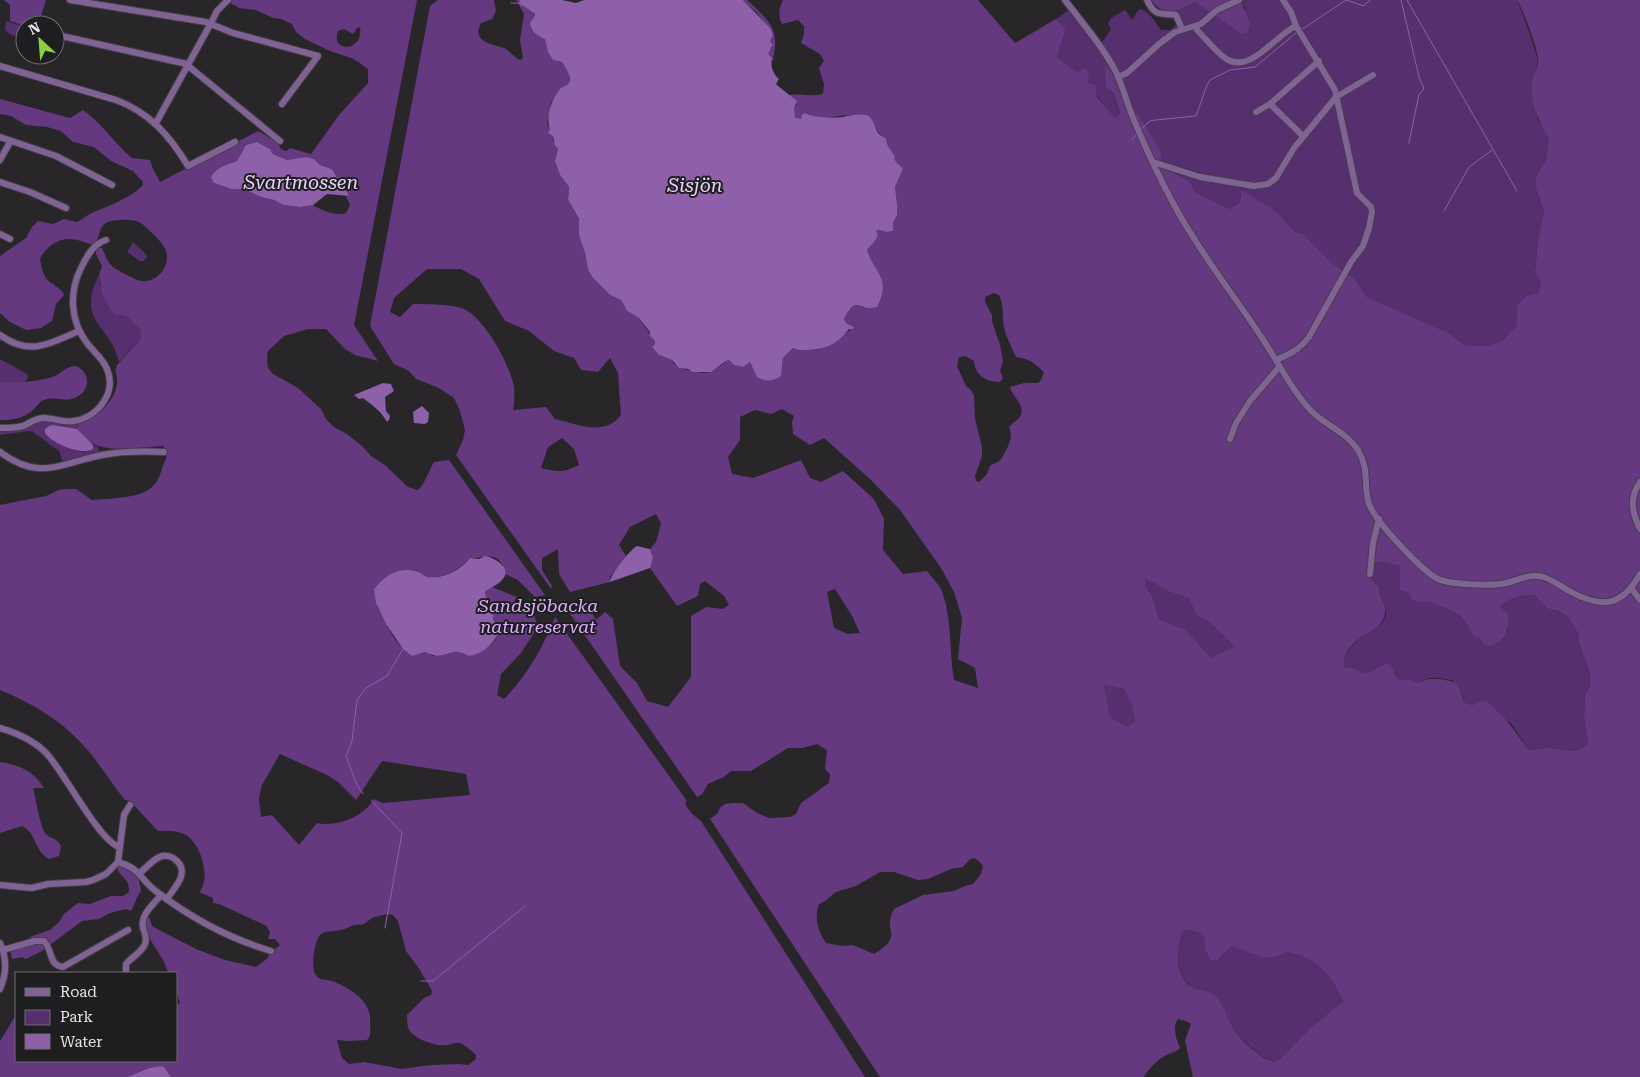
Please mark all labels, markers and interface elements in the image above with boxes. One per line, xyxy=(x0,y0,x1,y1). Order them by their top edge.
north arrow xyxy=(15,15,65,65)
text: N xyxy=(26,19,43,38)
water label: Svartmossen xyxy=(243,171,358,194)
water label: Sisjön xyxy=(667,174,723,197)
park label: Sandsjöbacka naturreservat xyxy=(477,595,598,637)
legend xyxy=(15,972,178,1062)
text: Road xyxy=(60,983,97,1001)
text: Park xyxy=(60,1008,94,1026)
text: Water xyxy=(60,1033,102,1051)

